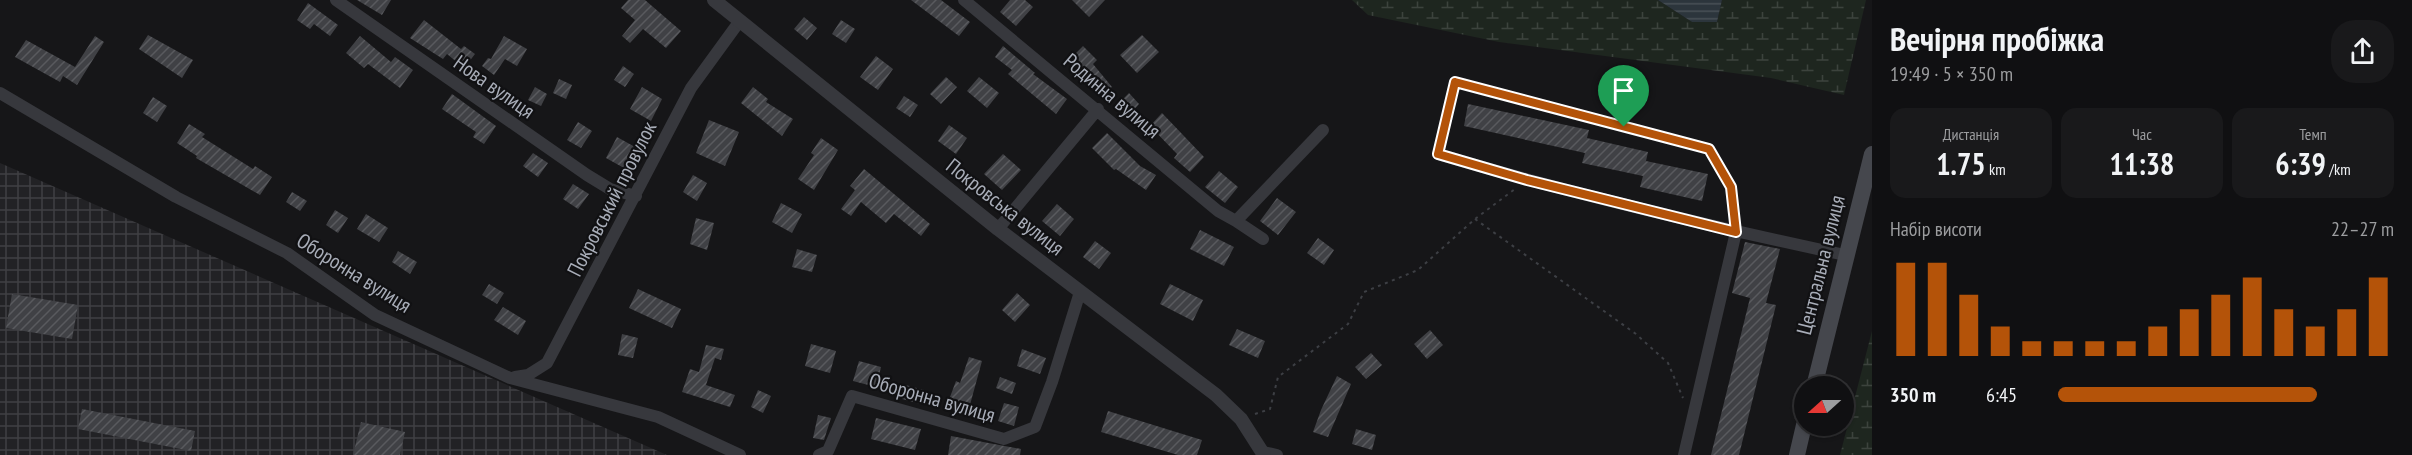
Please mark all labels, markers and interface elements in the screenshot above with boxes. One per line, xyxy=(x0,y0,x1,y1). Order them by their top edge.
text: Вечірня пробіжка xyxy=(1890,17,2104,60)
button: share xyxy=(2331,20,2394,83)
street label: Родинна вулиця xyxy=(1058,47,1166,144)
street label: Нова вулиця xyxy=(448,49,540,124)
text: 19:49 · 5 × 350 m xyxy=(1890,61,2013,87)
pin xyxy=(1598,65,1649,127)
icon: arrive xyxy=(1607,74,1640,107)
street label: Покровський провулок xyxy=(561,117,662,281)
text: Дистанція xyxy=(1943,124,1999,144)
text: Час xyxy=(2132,124,2152,144)
text: Темп xyxy=(2299,124,2327,144)
text: 1.75 xyxy=(1936,144,1986,183)
text: 11:38 xyxy=(2110,144,2174,183)
text: 6:39 xyxy=(2275,144,2326,183)
street label: Покровська вулиця xyxy=(941,152,1070,261)
text: km xyxy=(1986,159,2006,179)
text: /km xyxy=(2326,159,2351,179)
street label: Центральна вулиця xyxy=(1790,192,1851,337)
text: Набір висоти xyxy=(1890,216,1982,242)
text: 22–27 m xyxy=(2331,216,2394,242)
street label: Оборонна вулиця xyxy=(292,227,417,319)
street label: Оборонна вулиця xyxy=(866,367,998,428)
north arrow xyxy=(1794,376,1854,436)
map controls xyxy=(1794,376,1854,436)
text: 350 m xyxy=(1890,382,1936,408)
text: 6:45 xyxy=(1986,382,2017,408)

